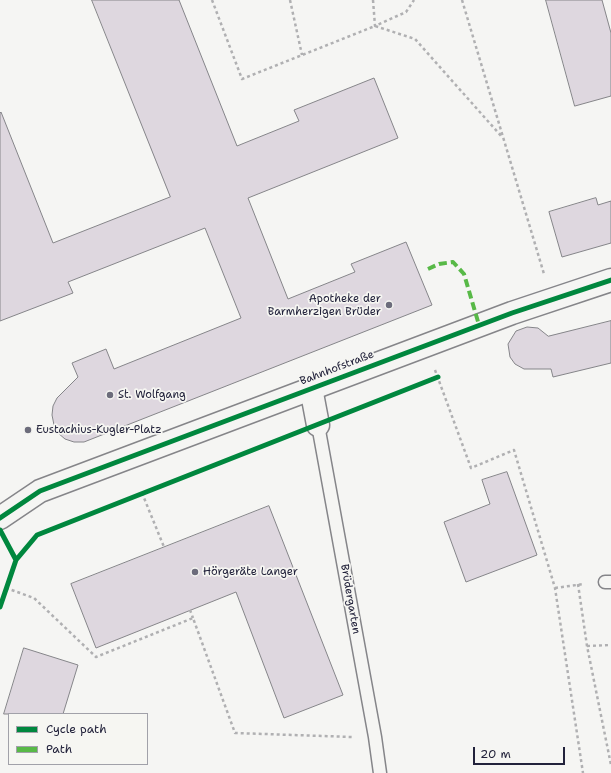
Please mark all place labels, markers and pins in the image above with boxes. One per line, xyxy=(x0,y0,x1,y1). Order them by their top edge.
place label: Apotheke der Barmherzigen Brüder xyxy=(268,292,381,318)
marker: Apotheke der Barmherzigen Brüder xyxy=(384,300,394,310)
place label: St. Wolfgang xyxy=(118,388,186,402)
marker: St. Wolfgang xyxy=(105,390,115,400)
place label: Eustachius-Kugler-Platz xyxy=(36,423,162,437)
marker: Eustachius-Kugler-Platz xyxy=(23,425,33,435)
place label: Hörgeräte Langer xyxy=(203,565,298,579)
marker: Hörgeräte Langer xyxy=(190,567,200,577)

